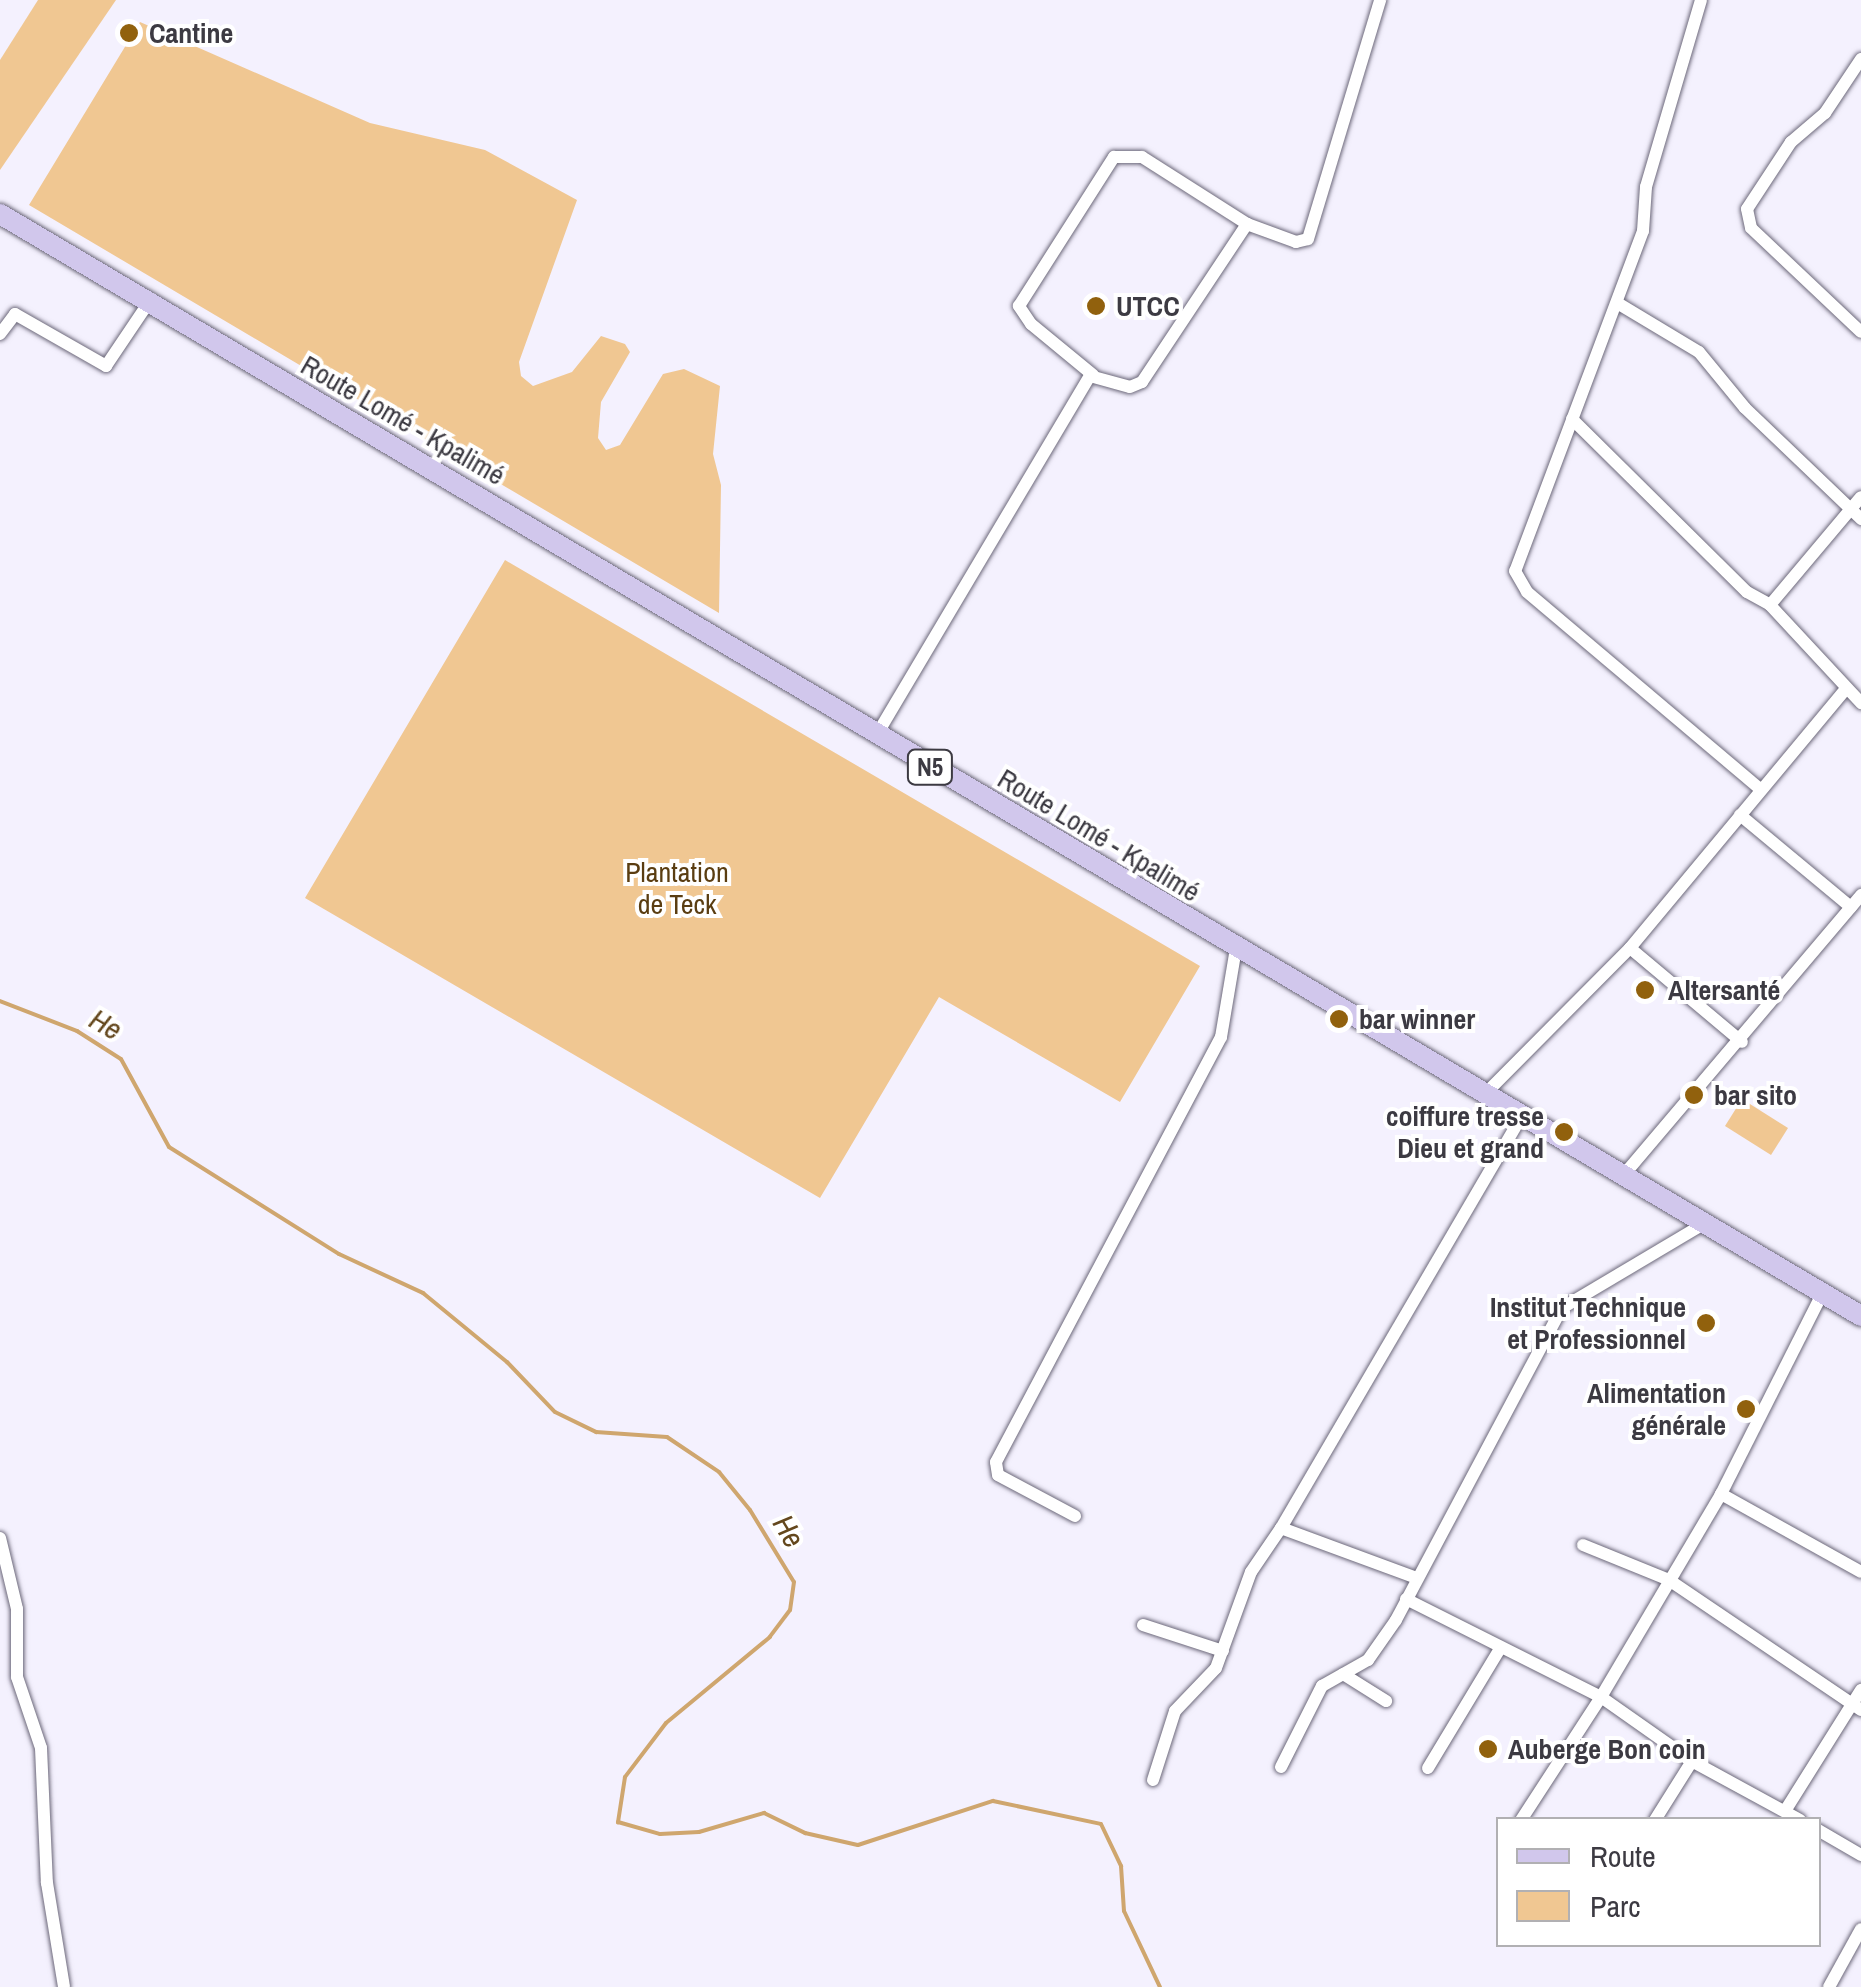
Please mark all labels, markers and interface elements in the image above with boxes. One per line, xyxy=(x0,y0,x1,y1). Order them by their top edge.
place label: Cantine xyxy=(149,16,233,50)
marker: Cantine xyxy=(118,22,140,44)
place label: UTCC xyxy=(1116,289,1180,323)
marker: UTCC xyxy=(1085,295,1107,317)
street label: Route Lomé - Kpalimé xyxy=(295,348,511,492)
road number: N5 xyxy=(905,747,955,787)
street label: Route Lomé - Kpalimé xyxy=(992,761,1206,909)
park label: Plantation de Teck xyxy=(625,855,729,921)
place label: Altersanté xyxy=(1668,973,1780,1007)
marker: Altersanté xyxy=(1632,977,1658,1003)
water label: He xyxy=(83,1001,129,1047)
place label: bar winner xyxy=(1359,1002,1475,1036)
marker: bar winner xyxy=(1328,1008,1350,1030)
place label: bar sito xyxy=(1714,1078,1797,1112)
marker: bar sito xyxy=(1683,1084,1705,1106)
place label: coiffure tresse Dieu et grand xyxy=(1386,1099,1544,1165)
marker: coiffure tresse Dieu et grand xyxy=(1553,1121,1575,1143)
place label: Institut Technique et Professionnel xyxy=(1490,1290,1686,1356)
marker: Institut Technique et Professionnel xyxy=(1695,1312,1717,1334)
place label: Alimentation générale xyxy=(1587,1376,1726,1442)
marker: Alimentation générale xyxy=(1735,1398,1757,1420)
water label: He xyxy=(765,1508,813,1554)
place label: Auberge Bon coin xyxy=(1508,1732,1706,1766)
marker: Auberge Bon coin xyxy=(1477,1738,1499,1760)
legend xyxy=(1496,1817,1821,1947)
text: Route xyxy=(1590,1836,1656,1876)
text: Parc xyxy=(1590,1886,1641,1926)

